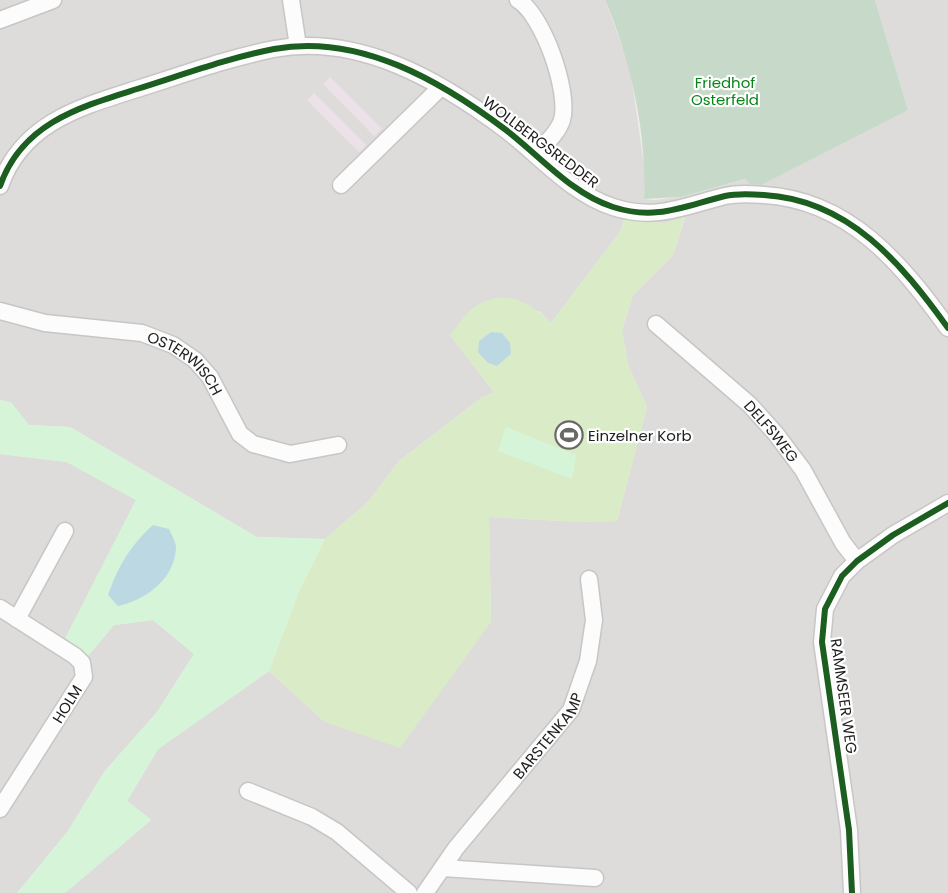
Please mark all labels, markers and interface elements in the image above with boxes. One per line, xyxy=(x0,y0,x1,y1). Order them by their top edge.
park label: Friedhof Osterfeld xyxy=(691,72,759,110)
street label: WOLLBERGSREDDER xyxy=(478,91,604,193)
street label: OSTERWISCH xyxy=(144,326,228,398)
street label: DELFSWEG xyxy=(740,395,804,467)
sports icon: Einzelner Korb xyxy=(554,420,584,450)
place label: Einzelner Korb xyxy=(588,425,692,446)
street label: RAMMSEER WEG xyxy=(826,637,863,755)
street label: HOLM xyxy=(47,681,87,727)
street label: BARSTENKAMP xyxy=(508,689,587,783)

